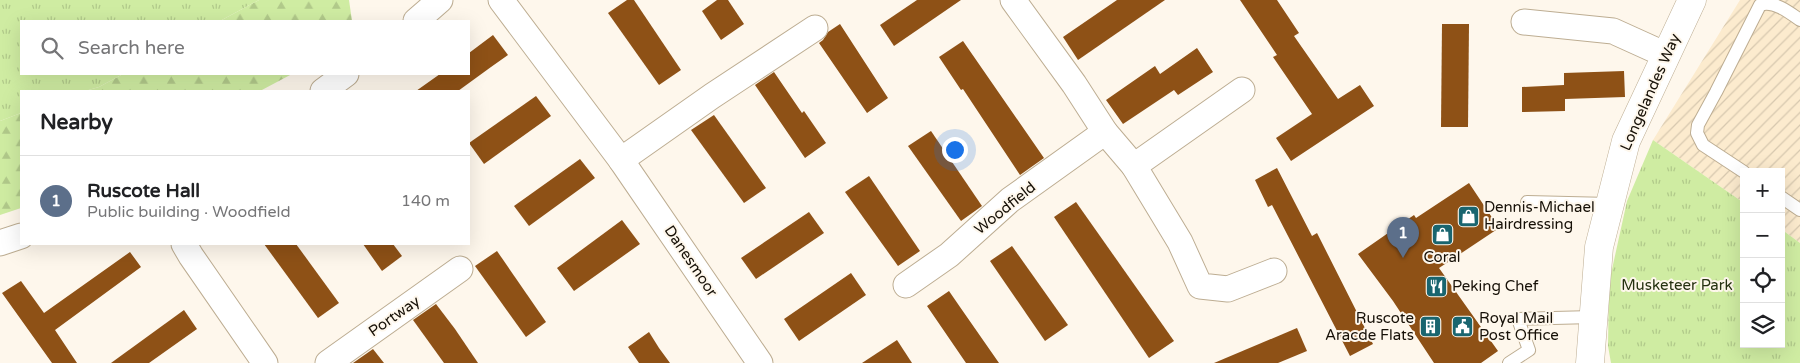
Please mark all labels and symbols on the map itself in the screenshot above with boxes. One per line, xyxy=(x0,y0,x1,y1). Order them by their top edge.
street label: Longelandes Way xyxy=(1616,31,1684,153)
your location xyxy=(942,137,968,163)
street label: Woodfield xyxy=(971,178,1039,238)
place label: Dennis-Michael Hairdressing xyxy=(1484,198,1595,233)
shop icon: Dennis-Michael Hairdressing xyxy=(1456,204,1480,228)
pin: 1 xyxy=(1387,217,1419,258)
street label: Danesmoor xyxy=(661,222,722,300)
shop icon: Coral xyxy=(1430,222,1454,246)
place label: Coral xyxy=(1423,248,1461,266)
restaurant icon: Peking Chef xyxy=(1424,274,1448,298)
park label: Musketeer Park xyxy=(1621,276,1733,294)
place label: Peking Chef xyxy=(1452,277,1539,295)
street label: Portway xyxy=(365,292,423,340)
place label: Ruscote Aracde Flats xyxy=(1325,309,1414,344)
place label: Royal Mail Post Office xyxy=(1479,309,1559,344)
building icon: Ruscote Aracde Flats xyxy=(1418,315,1442,339)
public building icon: Royal Mail Post Office xyxy=(1451,315,1475,339)

